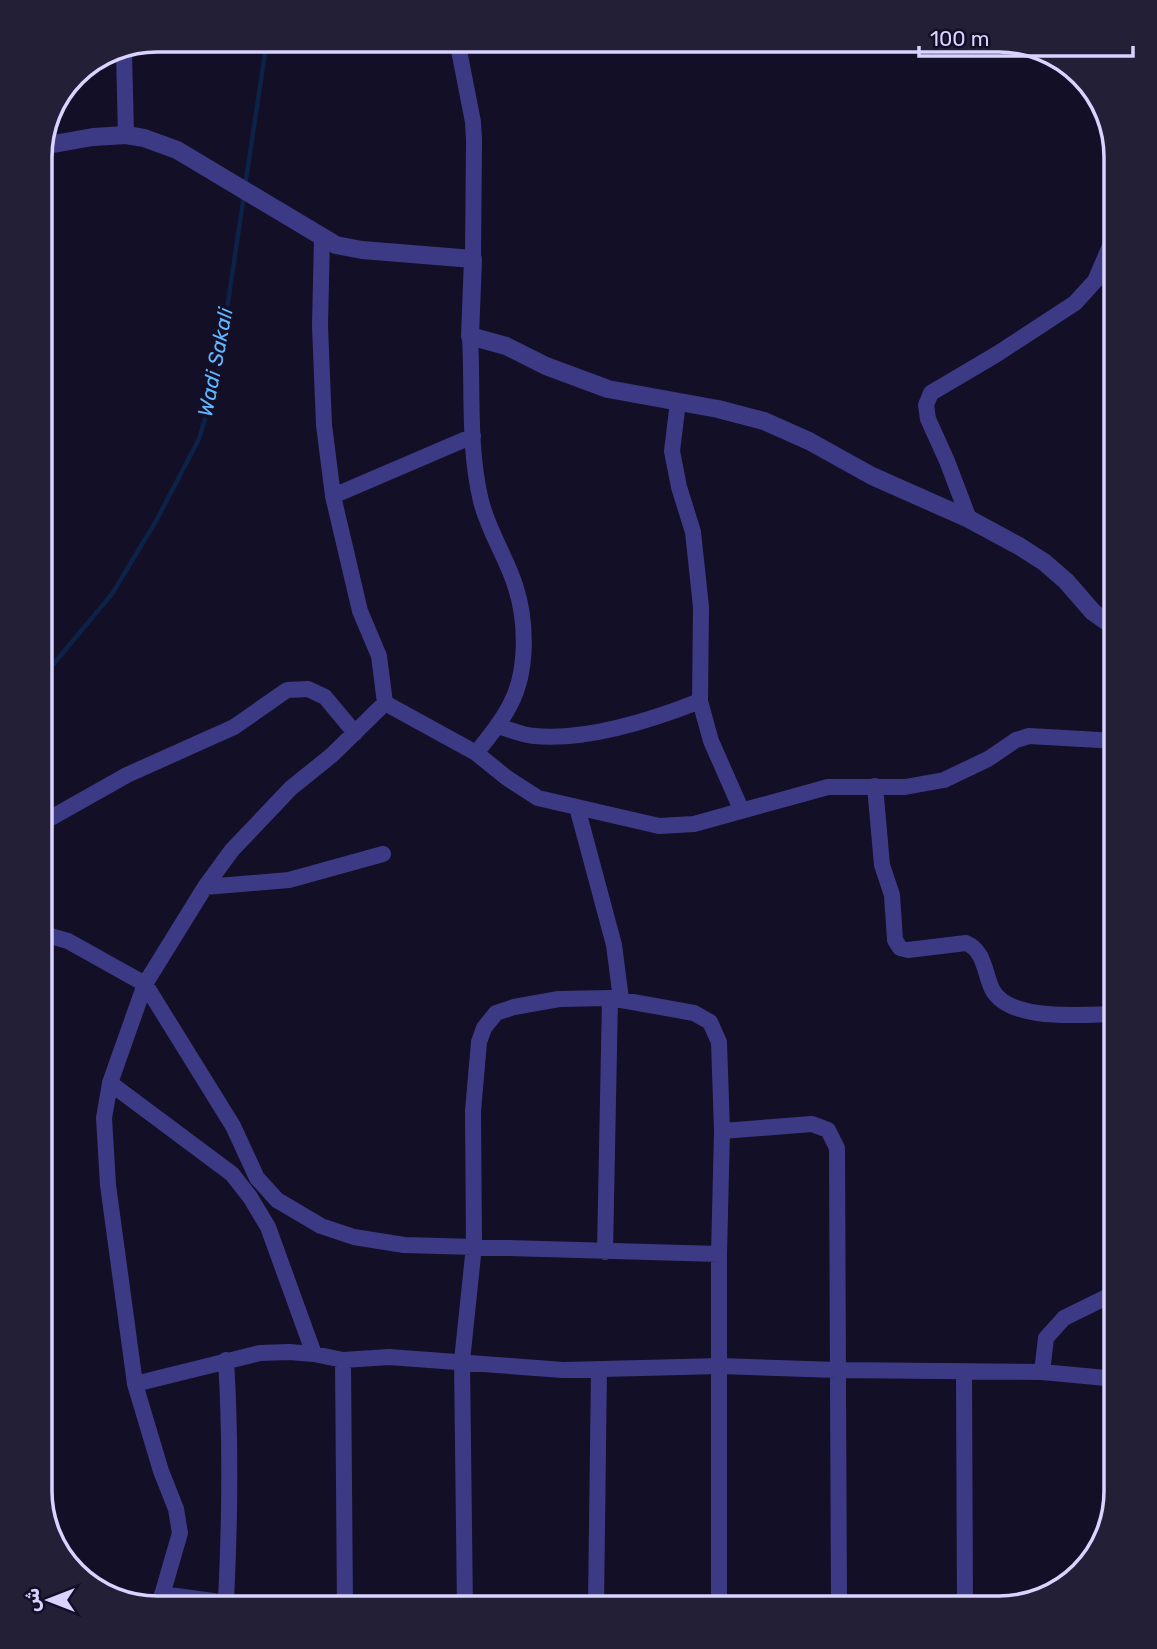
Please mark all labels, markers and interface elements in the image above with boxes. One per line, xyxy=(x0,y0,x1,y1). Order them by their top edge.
scale bar xyxy=(919,14,1132,58)
text: 100 m xyxy=(930,26,989,51)
water label: Wadi Sakali xyxy=(192,305,238,419)
north arrow xyxy=(14,1565,84,1635)
text: ش xyxy=(21,1588,44,1612)

